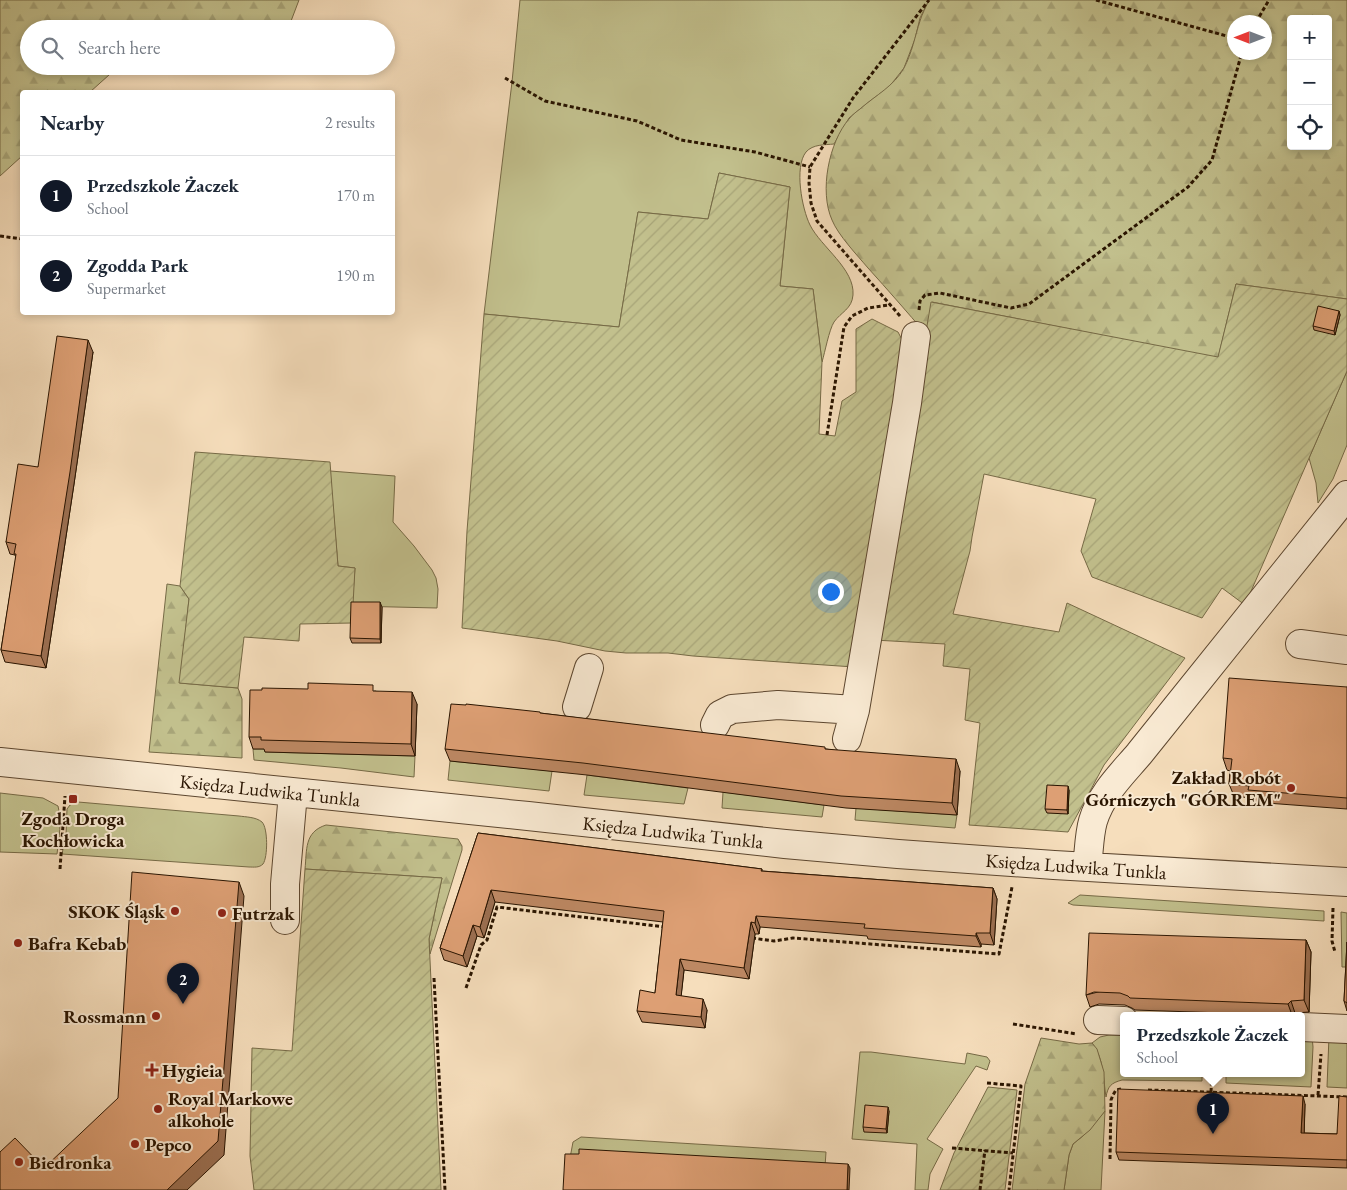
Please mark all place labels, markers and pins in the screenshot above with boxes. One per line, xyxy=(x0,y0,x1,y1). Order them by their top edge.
place label: Zakład Robót Górniczych "GÓRREM" xyxy=(1085,765,1281,812)
marker: Zakład Robót Górniczych "GÓRREM" xyxy=(1285,782,1297,794)
marker: Zgoda Droga Kochłowicka xyxy=(67,793,79,805)
place label: Zgoda Droga Kochłowicka xyxy=(21,806,125,853)
place label: SKOK Śląsk xyxy=(68,899,166,924)
place label: Futrzak xyxy=(232,901,295,926)
marker: SKOK Śląsk xyxy=(169,905,181,917)
marker: Futrzak xyxy=(216,907,228,919)
place label: Bafra Kebab xyxy=(28,931,126,956)
marker: Bafra Kebab xyxy=(12,937,24,949)
pin: 2 xyxy=(167,963,199,1004)
place label: Rossmann xyxy=(63,1004,146,1029)
marker: Rossmann xyxy=(150,1010,162,1022)
place label: Hygieia xyxy=(162,1058,224,1083)
marker: Hygieia xyxy=(146,1064,158,1076)
place label: Royal Markowe alkohole xyxy=(168,1086,293,1133)
pin: 1 xyxy=(1197,1093,1229,1134)
marker: Royal Markowe alkohole xyxy=(152,1103,164,1115)
place label: Pepco xyxy=(145,1132,192,1157)
marker: Pepco xyxy=(129,1138,141,1150)
place label: Biedronka xyxy=(29,1150,112,1175)
marker: Biedronka xyxy=(13,1156,25,1168)

